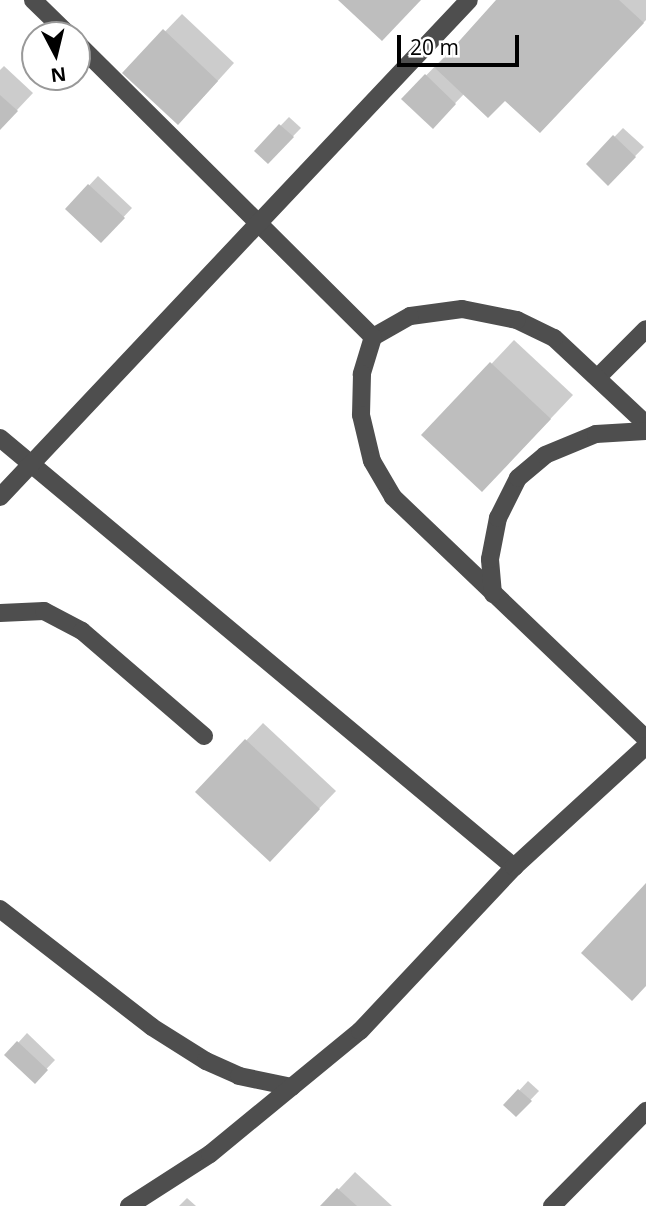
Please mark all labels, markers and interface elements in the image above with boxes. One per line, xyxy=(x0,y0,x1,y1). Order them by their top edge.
north arrow xyxy=(21,21,91,91)
scale bar xyxy=(401,21,524,65)
text: 20 m xyxy=(410,33,459,61)
text: N xyxy=(49,61,68,89)

